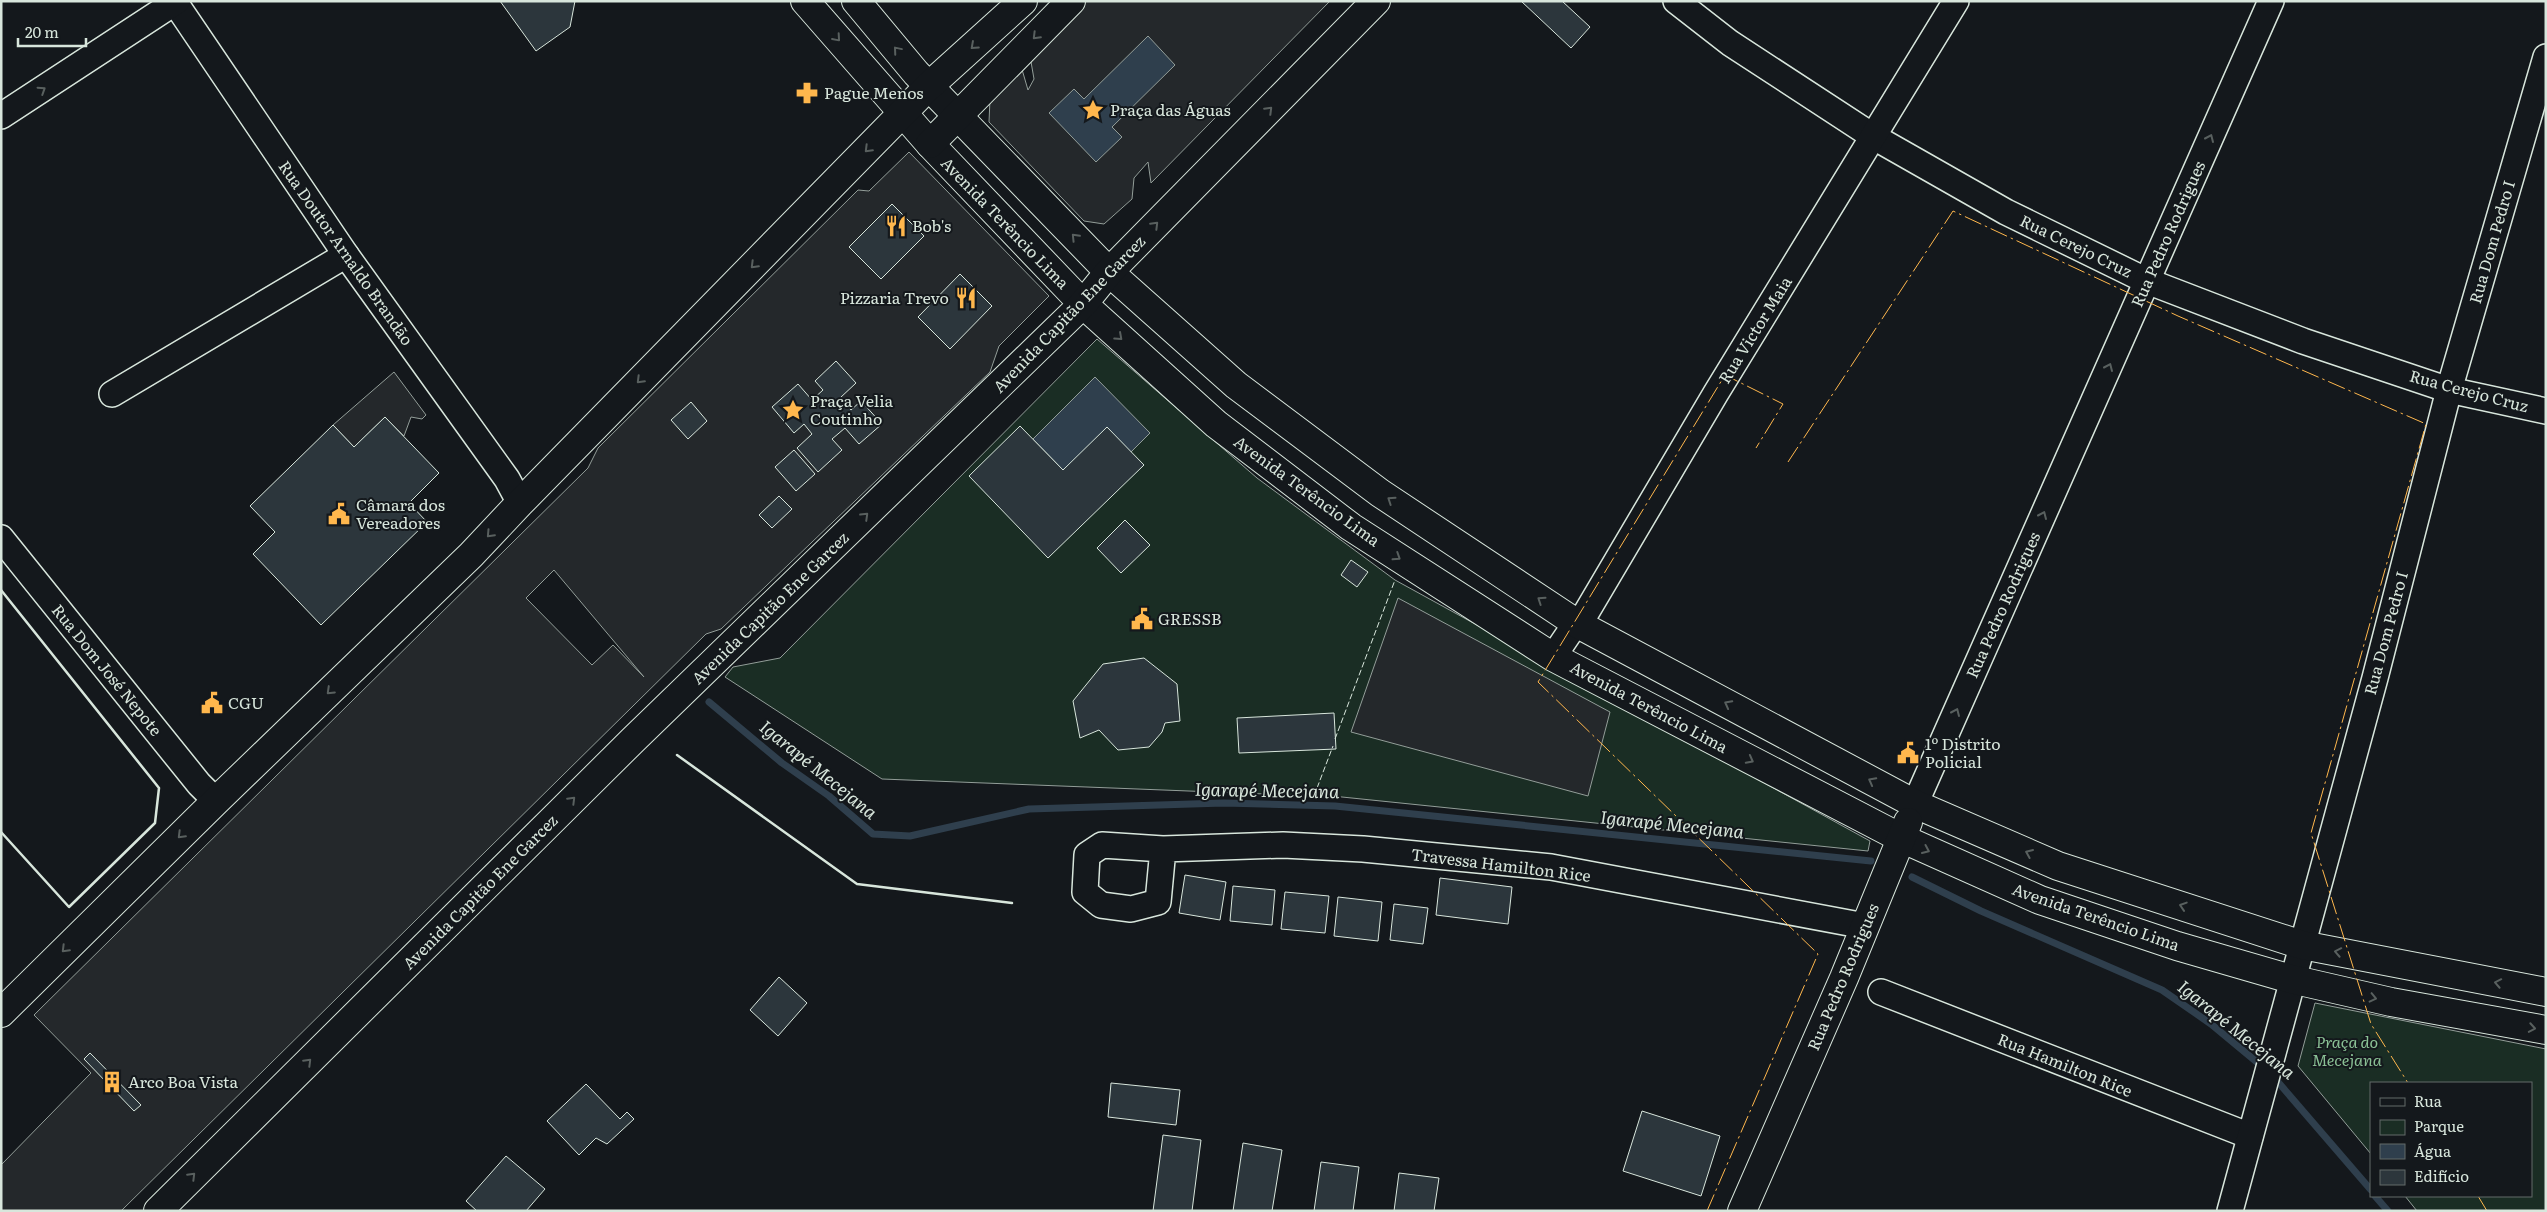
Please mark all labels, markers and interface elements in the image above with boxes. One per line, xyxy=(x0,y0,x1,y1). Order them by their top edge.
scale bar xyxy=(18,15,85,47)
text: 20 m xyxy=(25,20,59,43)
one-way arrow xyxy=(1033,30,1042,39)
one-way arrow xyxy=(831,32,840,41)
one-way arrow xyxy=(971,40,980,49)
one-way arrow xyxy=(894,47,902,56)
pharmacy icon: Pague Menos xyxy=(794,80,820,106)
place label: Pague Menos xyxy=(824,80,924,104)
one-way arrow xyxy=(37,86,46,96)
place icon: Praça das Águas xyxy=(1080,97,1106,123)
place label: Praça das Águas xyxy=(1110,97,1231,121)
one-way arrow xyxy=(1264,106,1273,115)
one-way arrow xyxy=(2204,134,2215,143)
one-way arrow xyxy=(865,143,874,152)
street label: Avenida Terêncio Lima xyxy=(936,151,1076,294)
street label: Rua Doutor Arnaldo Brandão xyxy=(274,155,420,350)
street label: Rua Pedro Rodrigues xyxy=(2124,157,2210,311)
street label: Rua Dom Pedro I xyxy=(2462,177,2520,306)
street label: Rua Cerejo Cruz xyxy=(2016,208,2137,283)
restaurant icon: Bob's xyxy=(883,213,909,239)
place label: Bob's xyxy=(912,213,951,237)
one-way arrow xyxy=(1149,222,1158,231)
street label: Avenida Capitão Ene Garcez xyxy=(986,229,1150,397)
one-way arrow xyxy=(1072,234,1081,243)
one-way arrow xyxy=(751,259,760,268)
street label: Rua Victor Maia xyxy=(1712,271,1797,388)
place label: Pizzaria Trevo xyxy=(840,285,949,309)
restaurant icon: Pizzaria Trevo xyxy=(953,285,979,311)
one-way arrow xyxy=(1114,331,1123,340)
one-way arrow xyxy=(2103,363,2114,372)
street label: Rua Cerejo Cruz xyxy=(2407,363,2532,417)
one-way arrow xyxy=(637,375,646,384)
place label: Praça Velia Coutinho xyxy=(810,388,894,430)
place icon: Praça Velia Coutinho xyxy=(780,397,806,423)
street label: Avenida Terêncio Lima xyxy=(1230,429,1386,552)
place label: Câmara dos Vereadores xyxy=(356,492,445,534)
one-way arrow xyxy=(1387,497,1397,506)
public building icon: Câmara dos Vereadores xyxy=(326,501,352,527)
one-way arrow xyxy=(2037,511,2048,520)
one-way arrow xyxy=(859,513,868,522)
street label: Avenida Capitão Ene Garcez xyxy=(685,525,854,689)
street label: Rua Pedro Rodrigues xyxy=(1959,528,2045,682)
one-way arrow xyxy=(487,529,496,538)
one-way arrow xyxy=(1392,551,1401,560)
street label: Rua Dom Pedro I xyxy=(2357,568,2413,697)
one-way arrow xyxy=(1537,597,1547,606)
street label: Rua Dom José Nepote xyxy=(47,598,169,740)
public building icon: GRESSB xyxy=(1129,606,1155,632)
place label: GRESSB xyxy=(1158,606,1222,630)
street label: Avenida Terêncio Lima xyxy=(1566,654,1733,758)
one-way arrow xyxy=(327,685,336,694)
public building icon: CGU xyxy=(199,690,225,716)
place label: CGU xyxy=(228,690,264,714)
one-way arrow xyxy=(1725,701,1734,711)
one-way arrow xyxy=(1949,708,1960,717)
water label: Igarapé Mecejana xyxy=(754,713,884,825)
place label: 1º Distrito Policial xyxy=(1925,731,2001,773)
public building icon: 1º Distrito Policial xyxy=(1895,740,1921,766)
one-way arrow xyxy=(1745,754,1754,764)
water label: Igarapé Mecejana xyxy=(1194,775,1340,804)
one-way arrow xyxy=(1868,777,1877,787)
one-way arrow xyxy=(567,797,576,806)
water label: Igarapé Mecejana xyxy=(1599,803,1746,845)
street label: Avenida Capitão Ene Garcez xyxy=(396,808,562,974)
one-way arrow xyxy=(178,829,187,838)
street label: Travessa Hamilton Rice xyxy=(1410,841,1592,887)
one-way arrow xyxy=(1921,843,1930,854)
one-way arrow xyxy=(2025,849,2034,860)
street label: Avenida Terêncio Lima xyxy=(2009,876,2184,956)
street label: Rua Pedro Rodrigues xyxy=(1800,899,1884,1054)
one-way arrow xyxy=(2179,902,2187,912)
one-way arrow xyxy=(62,944,71,953)
one-way arrow xyxy=(2334,947,2343,958)
water label: Igarapé Mecejana xyxy=(2172,973,2302,1085)
one-way arrow xyxy=(2493,978,2502,989)
one-way arrow xyxy=(2368,992,2377,1003)
one-way arrow xyxy=(2528,1022,2537,1032)
street label: Rua Hamilton Rice xyxy=(1994,1026,2136,1102)
park label: Praça do Mecejana xyxy=(2312,1029,2383,1071)
one-way arrow xyxy=(302,1059,311,1068)
building icon: Arco Boa Vista xyxy=(99,1069,125,1095)
place label: Arco Boa Vista xyxy=(128,1069,238,1093)
legend xyxy=(2370,1082,2532,1197)
text: Rua xyxy=(2414,1089,2443,1112)
text: Parque xyxy=(2414,1114,2464,1137)
text: Água xyxy=(2414,1139,2452,1162)
text: Edifício xyxy=(2414,1164,2469,1187)
one-way arrow xyxy=(186,1173,195,1182)

